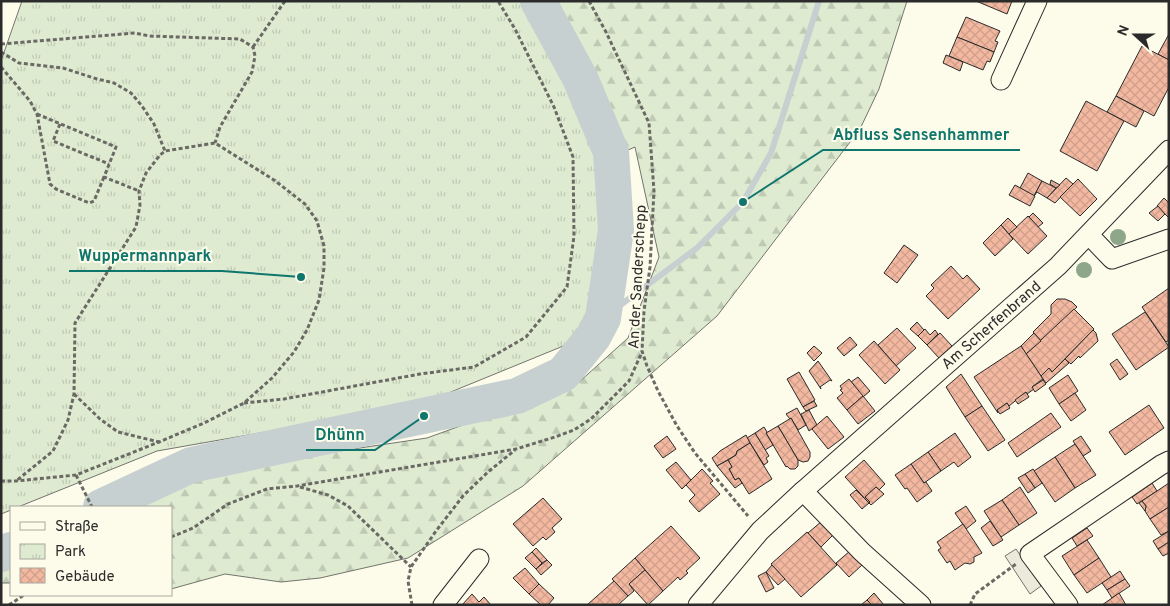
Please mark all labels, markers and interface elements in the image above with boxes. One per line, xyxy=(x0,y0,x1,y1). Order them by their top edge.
north arrow xyxy=(1110,10,1160,60)
text: N xyxy=(1115,23,1134,39)
callout: Abfluss Sensenhammer xyxy=(823,119,1020,150)
text: Abfluss Sensenhammer xyxy=(833,126,1010,146)
street label: An der Sanderschepp xyxy=(625,204,652,350)
callout: Wuppermannpark xyxy=(69,240,222,271)
text: Wuppermannpark xyxy=(79,247,211,267)
street label: Am Scherfenbrand xyxy=(938,278,1046,375)
callout: Dhünn xyxy=(306,419,375,450)
text: Dhünn xyxy=(315,426,365,446)
legend xyxy=(10,506,172,596)
text: Straße xyxy=(55,518,99,537)
text: Park xyxy=(55,543,86,562)
text: Gebäude xyxy=(55,568,115,587)

